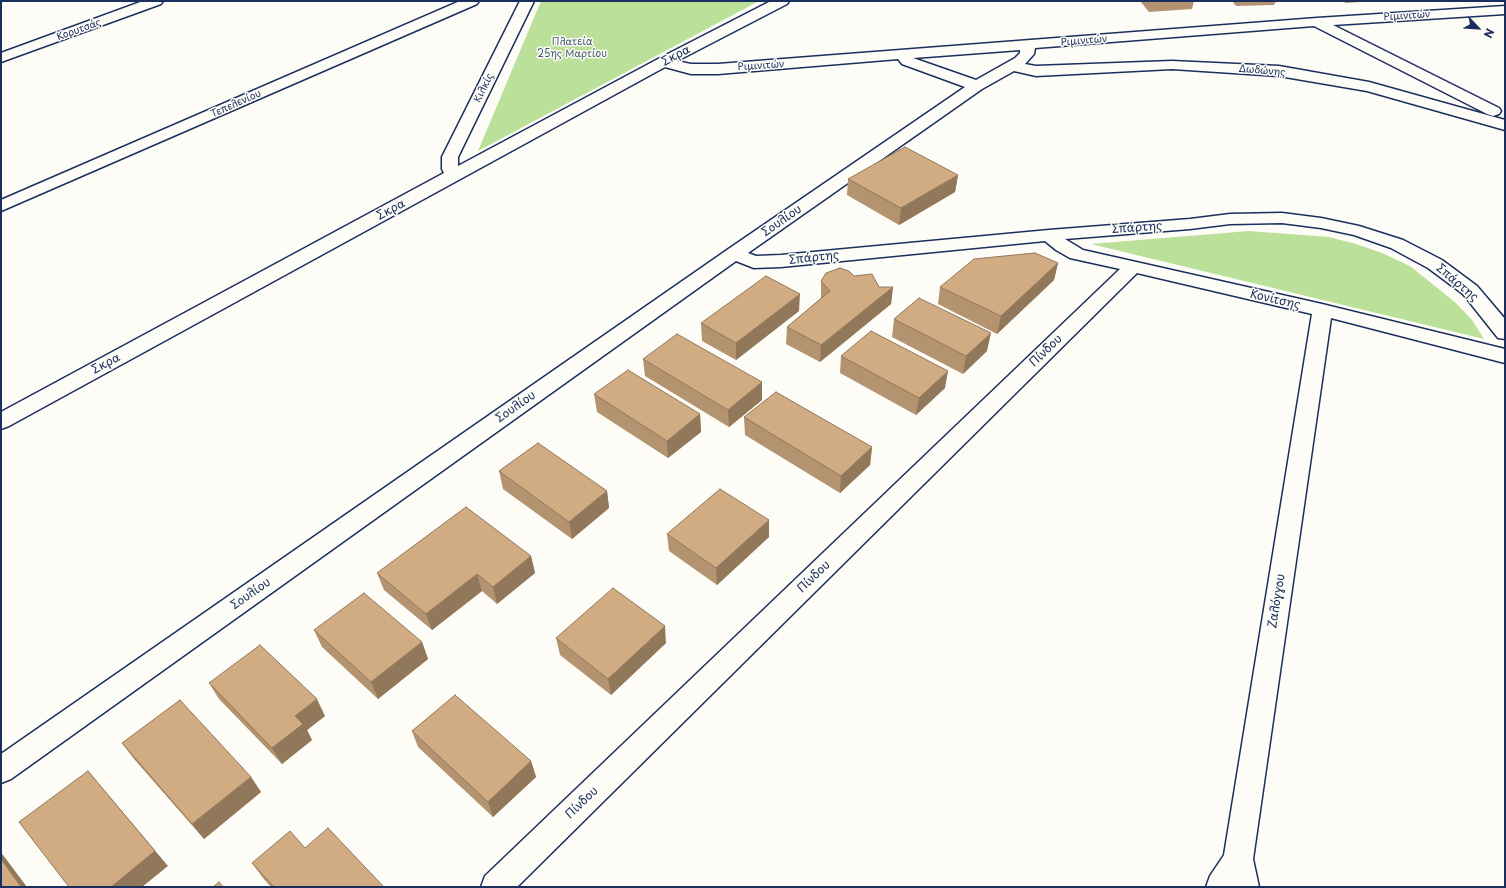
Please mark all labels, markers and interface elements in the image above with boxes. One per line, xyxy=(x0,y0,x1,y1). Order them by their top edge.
street label: Ριμινιτών xyxy=(1383,8,1431,24)
north arrow xyxy=(1458,8,1498,48)
street label: Κορυτσάς xyxy=(55,16,103,44)
text: N xyxy=(1480,26,1499,41)
street label: Ριμινιτών xyxy=(1060,33,1108,49)
park label: Πλατεία 25ης Μαρτίου xyxy=(537,36,607,60)
street label: Σκρα xyxy=(659,43,693,69)
street label: Ριμινιτών xyxy=(737,58,785,74)
street label: Δωδώνης xyxy=(1238,63,1286,79)
street label: Κιλκίς xyxy=(472,71,496,105)
street label: Τεπελενίου xyxy=(209,88,263,120)
street label: Σκρα xyxy=(374,197,408,223)
street label: Σουλίου xyxy=(759,202,805,240)
street label: Σπάρτης xyxy=(1111,219,1163,237)
street label: Σπάρτης xyxy=(788,248,840,268)
street label: Σπάρτης xyxy=(1433,261,1481,305)
street label: Κονίτσης xyxy=(1248,287,1302,313)
street label: Πίνδου xyxy=(1027,332,1065,370)
street label: Σκρα xyxy=(89,351,123,377)
street label: Σουλίου xyxy=(493,388,539,426)
street label: Πίνδου xyxy=(795,558,833,596)
street label: Ζαλόγγου xyxy=(1266,573,1288,629)
street label: Σουλίου xyxy=(228,575,274,613)
street label: Πίνδου xyxy=(563,784,601,822)

